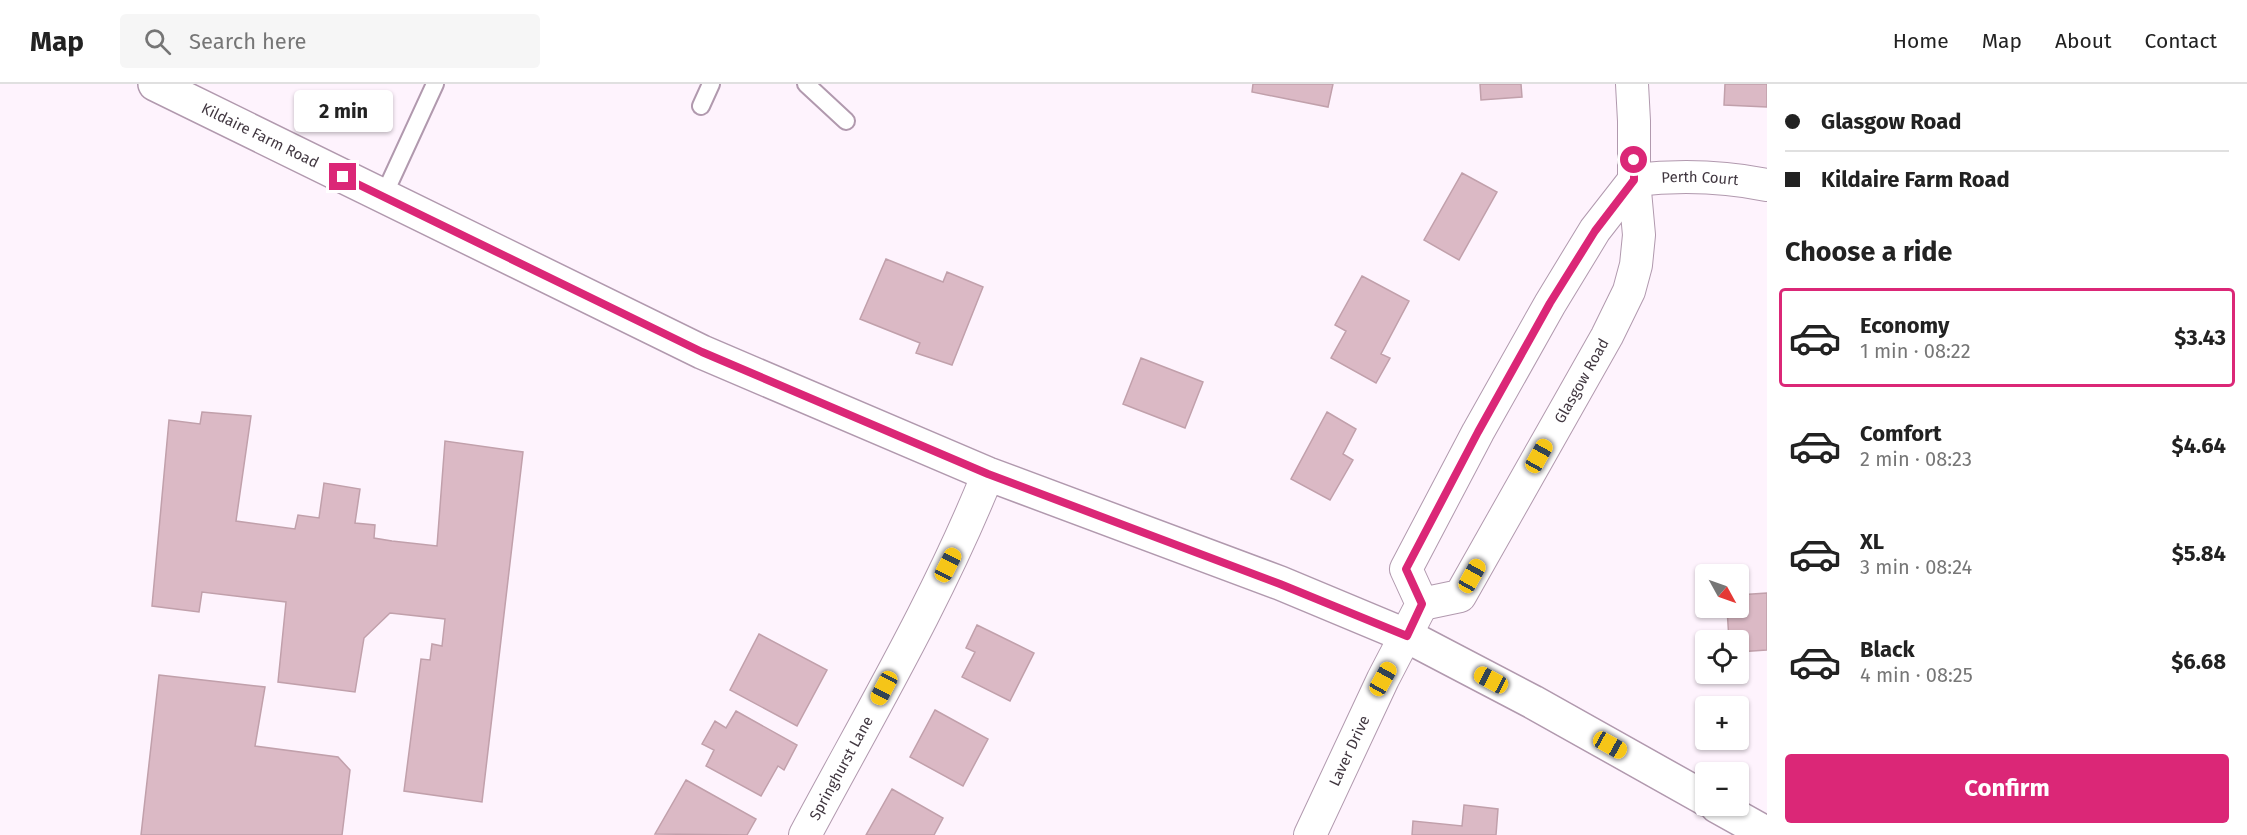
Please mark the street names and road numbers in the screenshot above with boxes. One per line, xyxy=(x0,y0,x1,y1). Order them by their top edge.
street label: Kildaire Farm Road xyxy=(199,99,322,172)
street label: Perth Court xyxy=(1661,168,1740,189)
street label: Glasgow Road xyxy=(1551,335,1613,426)
street label: Springhurst Lane xyxy=(806,713,877,823)
street label: Laver Drive xyxy=(1325,713,1374,789)

